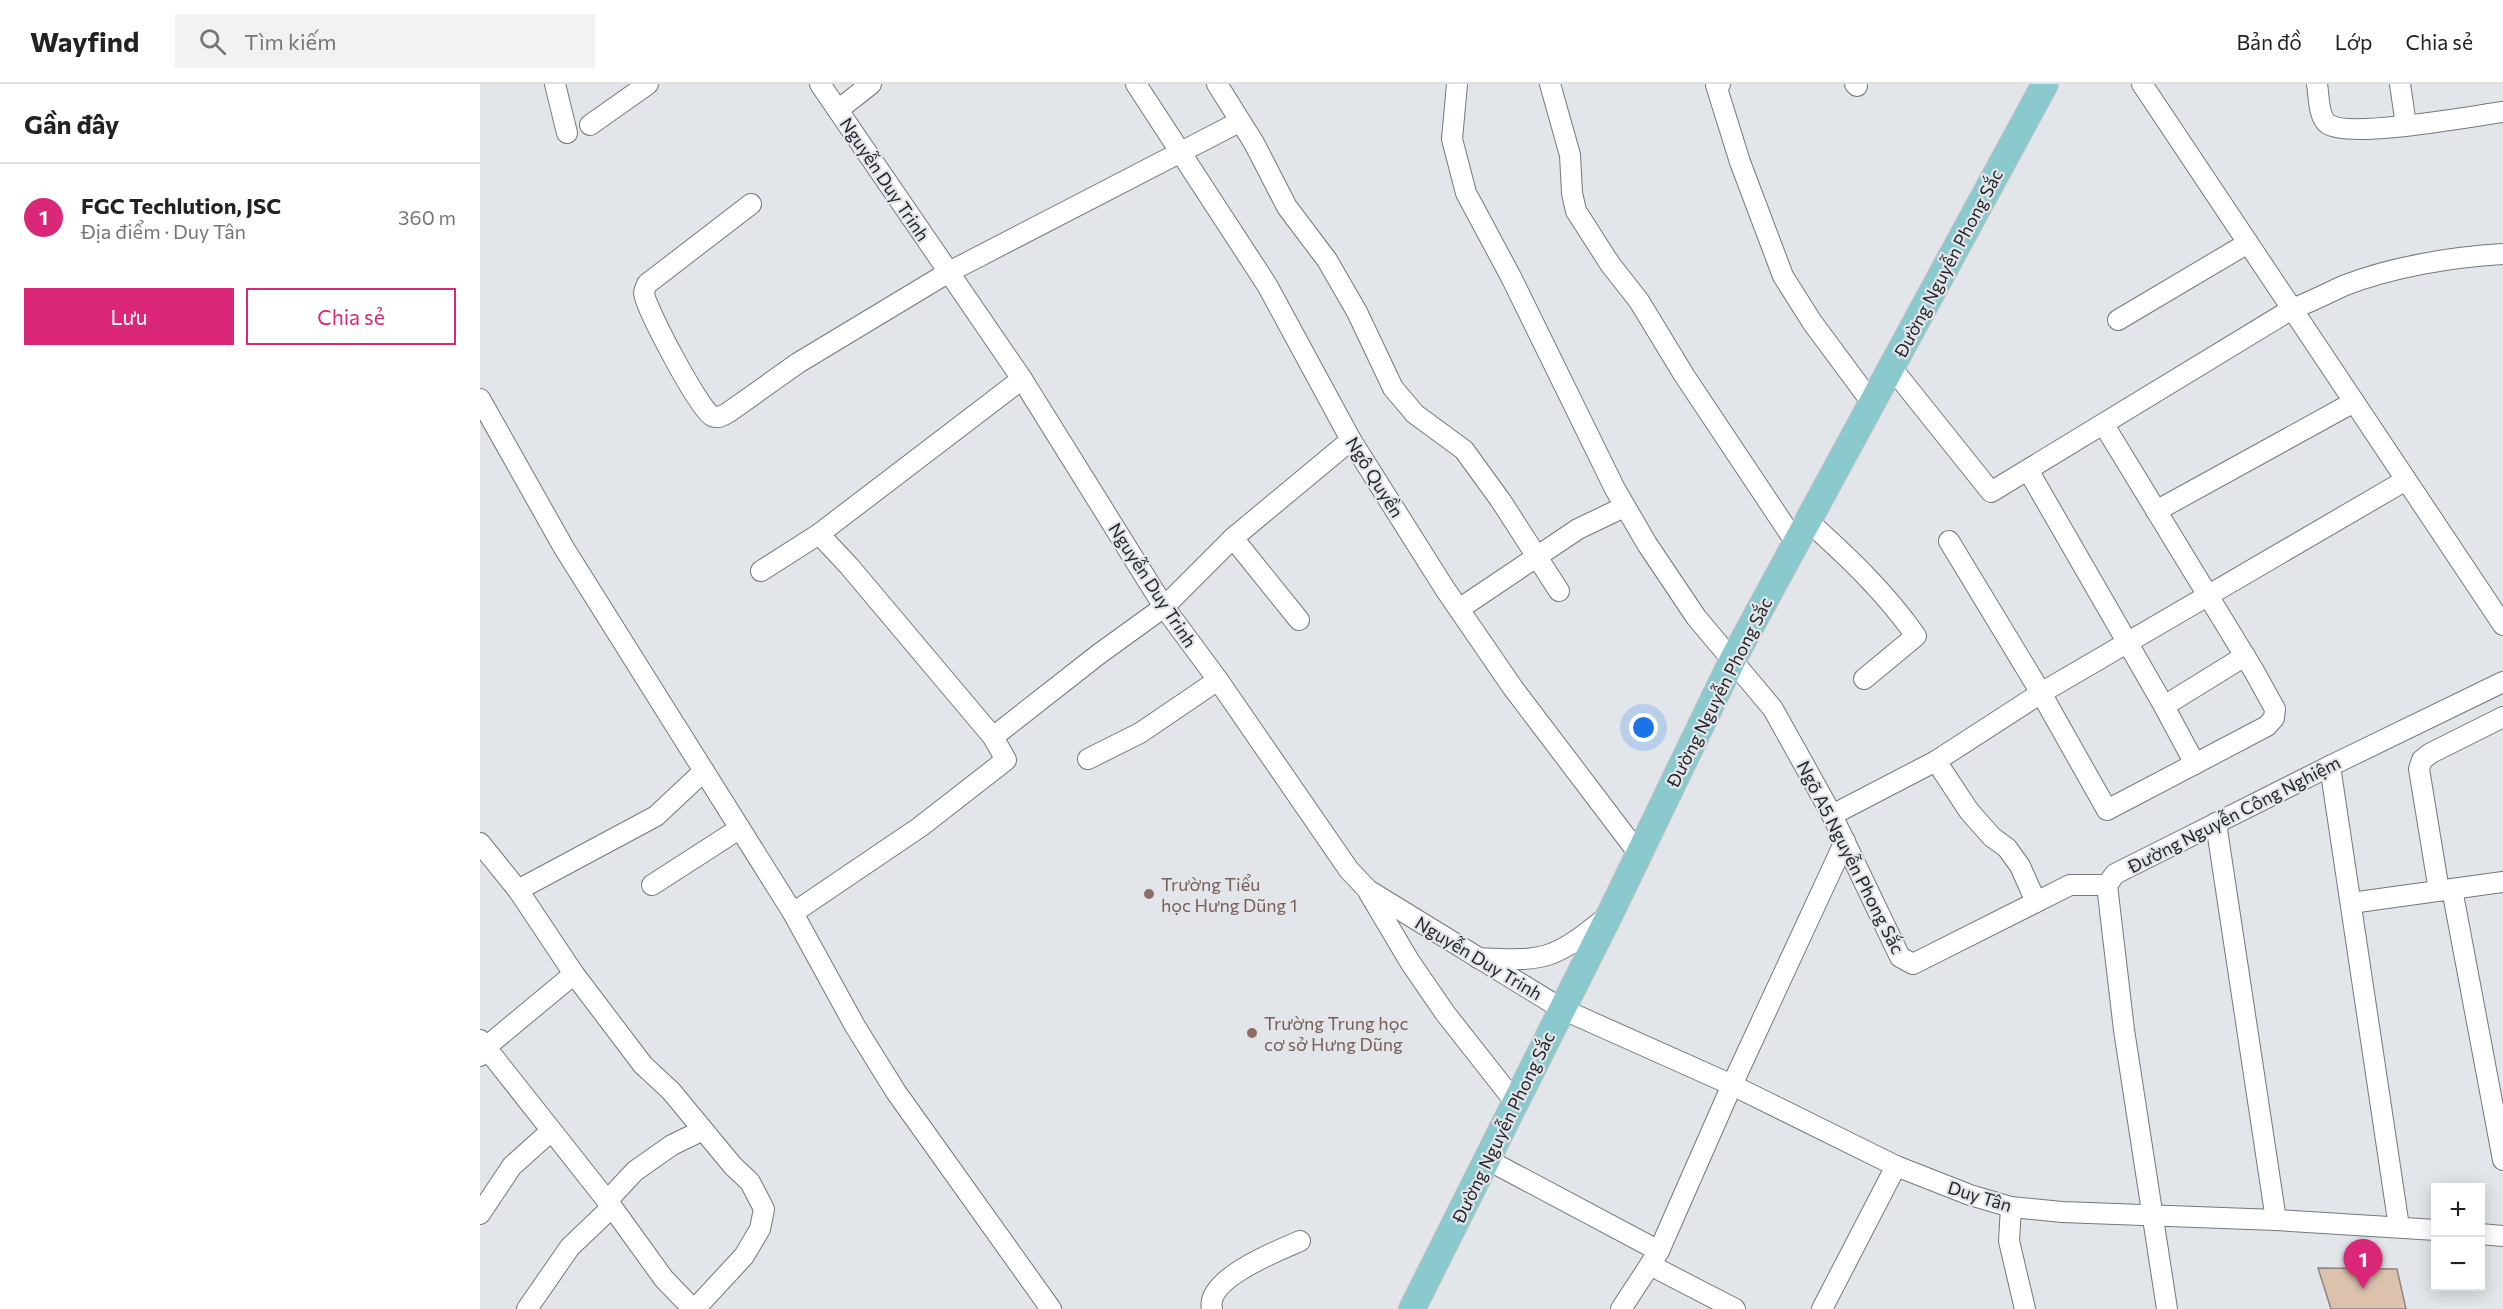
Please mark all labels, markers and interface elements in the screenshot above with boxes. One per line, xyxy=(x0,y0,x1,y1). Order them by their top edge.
search box xyxy=(175,14,595,68)
text: Wayfind xyxy=(30,24,139,58)
icon: search xyxy=(196,25,229,58)
text: Tìm kiếm xyxy=(244,28,336,55)
text: Bản đồ xyxy=(2237,29,2302,54)
text: Lớp xyxy=(2335,29,2373,54)
text: Chia sẻ xyxy=(2406,29,2473,54)
text: Gần đây xyxy=(24,108,119,139)
street label: Nguyễn Duy Trinh xyxy=(836,113,934,245)
street label: Đường Nguyễn Phong Sắc xyxy=(1889,165,2007,362)
text: FGC Techlution, JSC xyxy=(81,192,281,219)
text: 1 xyxy=(39,205,48,229)
text: 360 m xyxy=(398,205,456,229)
text: Địa điểm · Duy Tân xyxy=(81,219,246,243)
button: Lưu xyxy=(24,288,234,345)
button: Chia sẻ xyxy=(246,288,456,345)
street label: Ngô Quyền xyxy=(1342,433,1408,521)
street label: Nguyễn Duy Trinh xyxy=(1105,519,1201,651)
street label: Đường Nguyễn Phong Sắc xyxy=(1661,593,1776,791)
your location xyxy=(1629,713,1658,742)
street label: Đường Nguyễn Công Nghiệm xyxy=(2123,751,2344,878)
street label: Ngõ A5 Nguyễn Phong Sắc xyxy=(1793,757,1909,957)
place label: Trường Tiểu học Hưng Dũng 1 xyxy=(1161,873,1297,916)
marker: Trường Tiểu học Hưng Dũng 1 xyxy=(1142,887,1156,901)
street label: Nguyễn Duy Trinh xyxy=(1412,911,1546,1005)
place label: Trường Trung học cơ sở Hưng Dũng xyxy=(1264,1012,1408,1055)
marker: Trường Trung học cơ sở Hưng Dũng xyxy=(1245,1026,1259,1040)
street label: Đường Nguyễn Phong Sắc xyxy=(1447,1028,1559,1227)
street label: Duy Tân xyxy=(1945,1176,2015,1216)
map controls xyxy=(2431,1183,2485,1291)
button: + xyxy=(2431,1183,2485,1237)
button: − xyxy=(2431,1237,2485,1291)
pin: 1 xyxy=(2344,1240,2382,1289)

